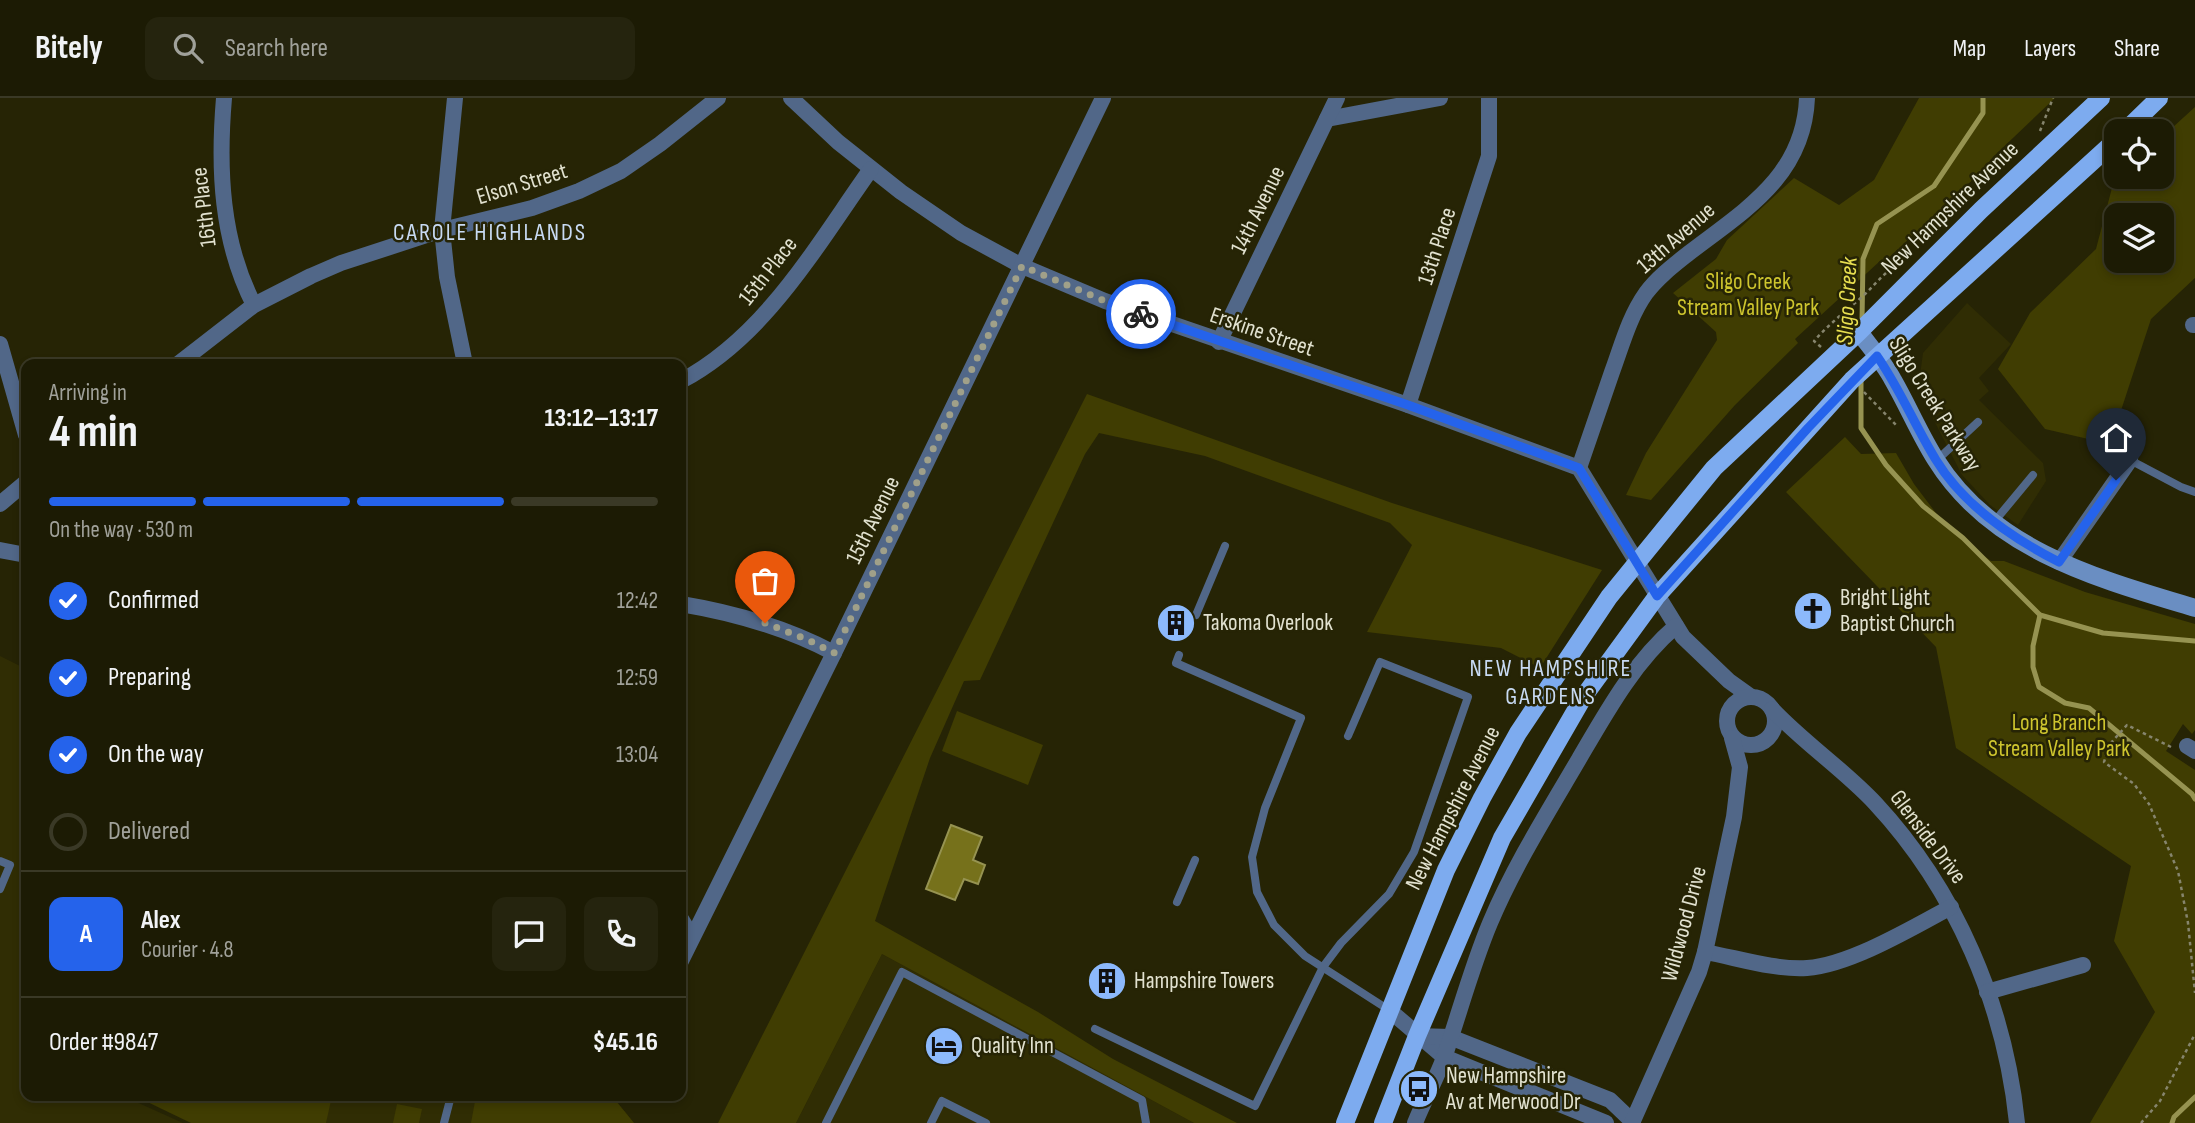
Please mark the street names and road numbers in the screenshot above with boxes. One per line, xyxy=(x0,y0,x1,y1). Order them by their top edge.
street label: New Hampshire Avenue xyxy=(1876,135,2024,281)
street label: Elson Street xyxy=(473,157,571,211)
street label: 14th Avenue xyxy=(1225,161,1291,259)
street label: 16th Place xyxy=(185,166,223,248)
street label: 13th Avenue xyxy=(1631,196,1721,280)
street label: 13th Place xyxy=(1411,204,1463,288)
street label: 15th Place xyxy=(733,231,803,311)
street label: Erskine Street xyxy=(1206,301,1318,363)
street label: Sligo Creek Parkway xyxy=(1883,332,1988,477)
street label: 15th Avenue xyxy=(840,472,906,568)
street label: New Hampshire Avenue xyxy=(1400,721,1506,895)
street label: Glenside Drive xyxy=(1884,785,1972,889)
street label: Wildwood Drive xyxy=(1655,863,1713,985)

